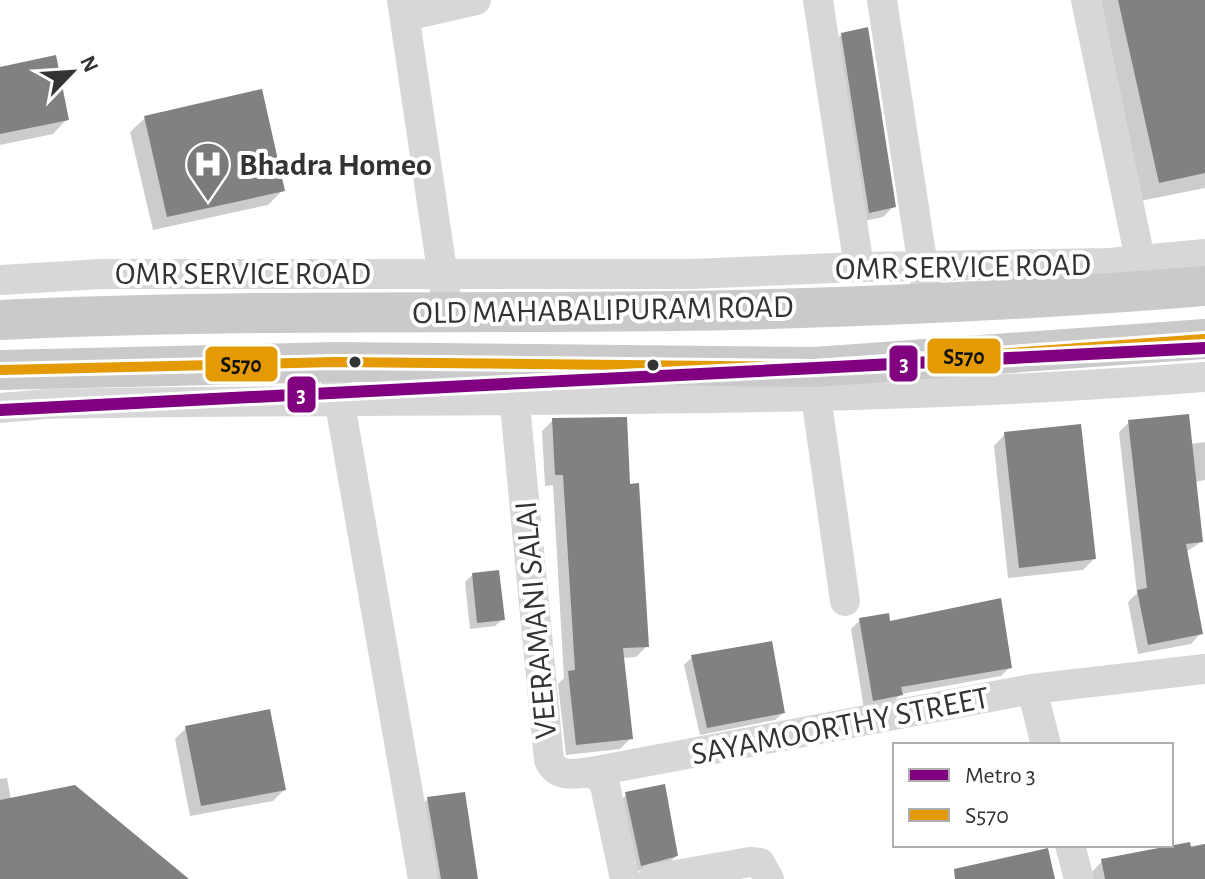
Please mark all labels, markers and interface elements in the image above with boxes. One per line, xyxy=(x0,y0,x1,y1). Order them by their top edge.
north arrow xyxy=(32,32,112,112)
text: N xyxy=(76,52,102,76)
hospital icon: Bhadra Homeo xyxy=(184,140,232,203)
place label: Bhadra Homeo xyxy=(239,149,432,181)
street label: OMR SERVICE ROAD xyxy=(835,249,1091,285)
street label: OMR SERVICE ROAD xyxy=(115,258,371,290)
street label: OLD MAHABALIPURAM ROAD xyxy=(412,291,794,329)
line badge: S570 xyxy=(926,337,1002,375)
line badge: 3 xyxy=(888,344,919,383)
line badge: S570 xyxy=(204,345,279,383)
text: S570 xyxy=(943,346,985,368)
text: 3 xyxy=(899,353,909,375)
text: S570 xyxy=(220,354,262,376)
unlabelled marker xyxy=(347,354,363,370)
unlabelled marker xyxy=(645,357,661,373)
line badge: 3 xyxy=(286,375,317,414)
text: 3 xyxy=(296,384,306,406)
street label: VEERAMANI SALAI xyxy=(510,500,562,740)
street label: SAYAMOORTHY STREET xyxy=(689,681,992,771)
legend xyxy=(893,743,1173,847)
text: Metro 3 xyxy=(965,764,1036,788)
text: S570 xyxy=(965,804,1009,828)

